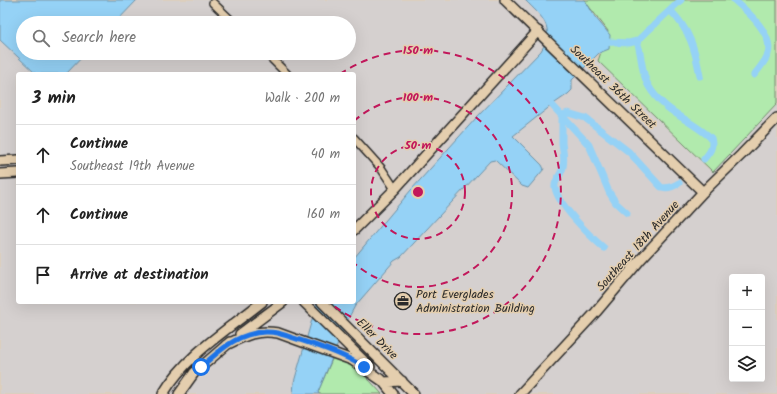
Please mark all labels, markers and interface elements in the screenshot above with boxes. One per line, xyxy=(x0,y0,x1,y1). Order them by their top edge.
search box xyxy=(16,16,356,60)
text: Search here xyxy=(62,26,136,50)
icon: search xyxy=(30,27,52,49)
text: 150 m xyxy=(403,41,433,60)
street label: Southeast 36th Street xyxy=(565,41,661,134)
text: 3 min xyxy=(32,85,76,112)
text: Walk · 200 m xyxy=(265,88,340,109)
text: 100 m xyxy=(403,88,433,107)
text: Continue xyxy=(70,132,128,156)
text: 50 m xyxy=(404,136,432,155)
icon: ahead xyxy=(32,144,54,166)
text: 40 m xyxy=(311,144,340,165)
text: Southeast 19th Avenue xyxy=(70,156,195,177)
centre of rings xyxy=(411,185,425,199)
street label: Southeast 18th Avenue xyxy=(592,196,684,296)
text: Continue xyxy=(70,203,128,227)
icon: ahead xyxy=(32,204,54,226)
text: 160 m xyxy=(307,204,340,225)
text: Arrive at destination xyxy=(70,263,209,287)
icon: arrive xyxy=(32,264,54,286)
map controls xyxy=(729,274,765,382)
button: + xyxy=(729,274,765,310)
place label: Port Everglades Administration Building xyxy=(416,285,535,318)
office icon: Port Everglades Administration Building xyxy=(393,291,413,311)
button: − xyxy=(729,310,765,346)
street label: Eller Drive xyxy=(352,314,403,365)
button: layers xyxy=(729,346,765,382)
route start xyxy=(192,358,210,376)
route end xyxy=(355,358,373,376)

